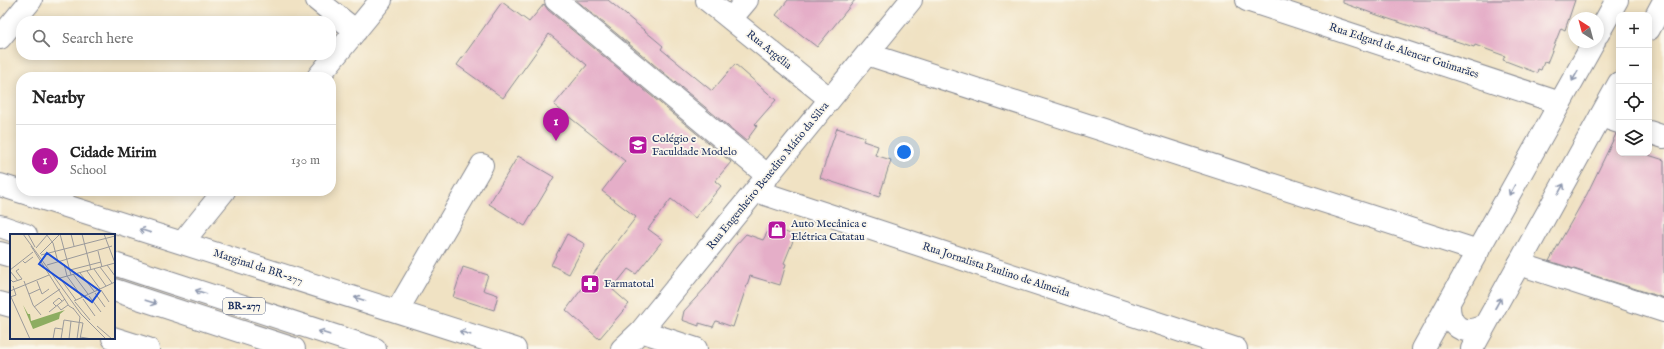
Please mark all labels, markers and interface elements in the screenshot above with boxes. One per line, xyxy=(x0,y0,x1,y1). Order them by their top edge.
north arrow xyxy=(1568,12,1604,48)
map controls xyxy=(1616,12,1652,156)
button: + xyxy=(1616,12,1652,48)
search box xyxy=(16,16,336,60)
street label: Rua Edgard de Alencar Guimarães xyxy=(1327,20,1481,82)
icon: search xyxy=(30,27,52,49)
street label: Rua Argélia xyxy=(743,27,795,73)
text: Search here xyxy=(62,29,133,48)
button: − xyxy=(1616,48,1652,84)
one-way arrow xyxy=(1570,70,1578,82)
button: locate xyxy=(1616,84,1652,120)
text: Nearby xyxy=(32,88,85,109)
street label: Rua Engenheiro Benedito Mário da Silva xyxy=(704,99,832,253)
pin: 1 xyxy=(543,108,569,141)
button: layers xyxy=(1616,120,1652,156)
place label: Colégio e Faculdade Modelo xyxy=(652,132,737,159)
school or university icon: Colégio e Faculdade Modelo xyxy=(627,134,649,156)
your location xyxy=(894,142,914,162)
text: Cidade Mirim xyxy=(70,143,156,162)
text: 1 xyxy=(43,152,47,169)
text: 130 m xyxy=(291,152,320,169)
text: School xyxy=(70,162,107,179)
one-way arrow xyxy=(1558,183,1565,195)
one-way arrow xyxy=(1507,184,1515,196)
place label: Auto Mecânica e Elétrica Catatau xyxy=(790,217,867,244)
shop icon: Auto Mecânica e Elétrica Catatau xyxy=(766,219,788,241)
one-way arrow xyxy=(138,227,151,234)
inset map xyxy=(10,234,115,339)
street label: Rua Jornalista Paulino de Almeida xyxy=(920,239,1072,301)
street label: Marginal da BR-277 xyxy=(212,246,304,288)
pharmacy icon: Farmatotal xyxy=(579,273,601,295)
place label: Farmatotal xyxy=(604,277,654,291)
one-way arrow xyxy=(194,288,207,295)
one-way arrow xyxy=(354,295,366,303)
one-way arrow xyxy=(1494,297,1502,309)
road number: BR-277 xyxy=(223,298,265,314)
one-way arrow xyxy=(144,299,157,306)
one-way arrow xyxy=(319,328,331,336)
one-way arrow xyxy=(458,329,471,336)

